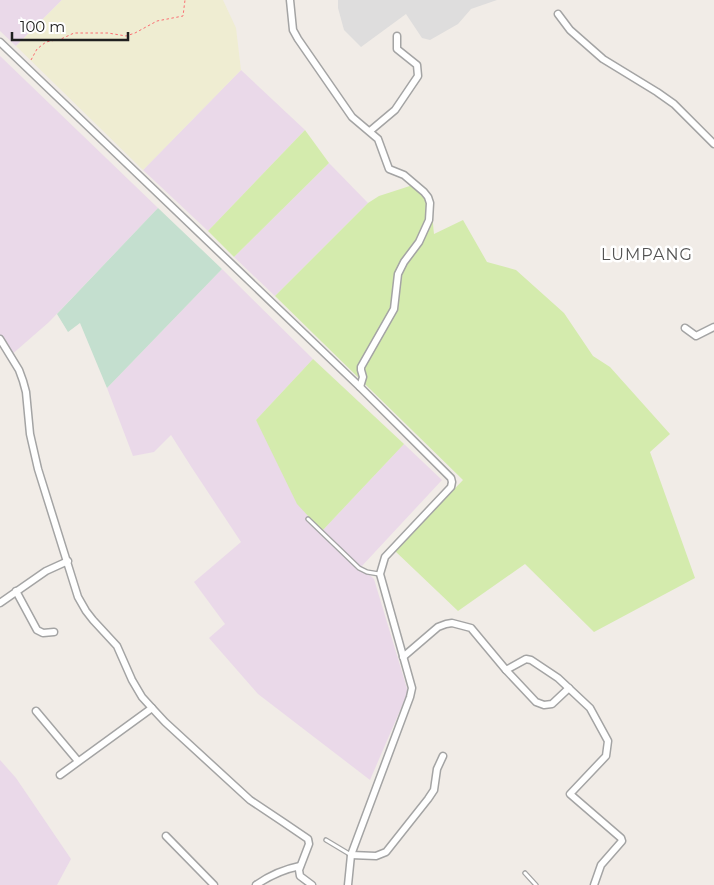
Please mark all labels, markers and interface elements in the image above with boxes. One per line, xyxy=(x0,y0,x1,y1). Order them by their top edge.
scale bar xyxy=(12,10,129,42)
text: 100 m xyxy=(20,17,65,36)
district label: LUMPANG xyxy=(601,245,693,264)

